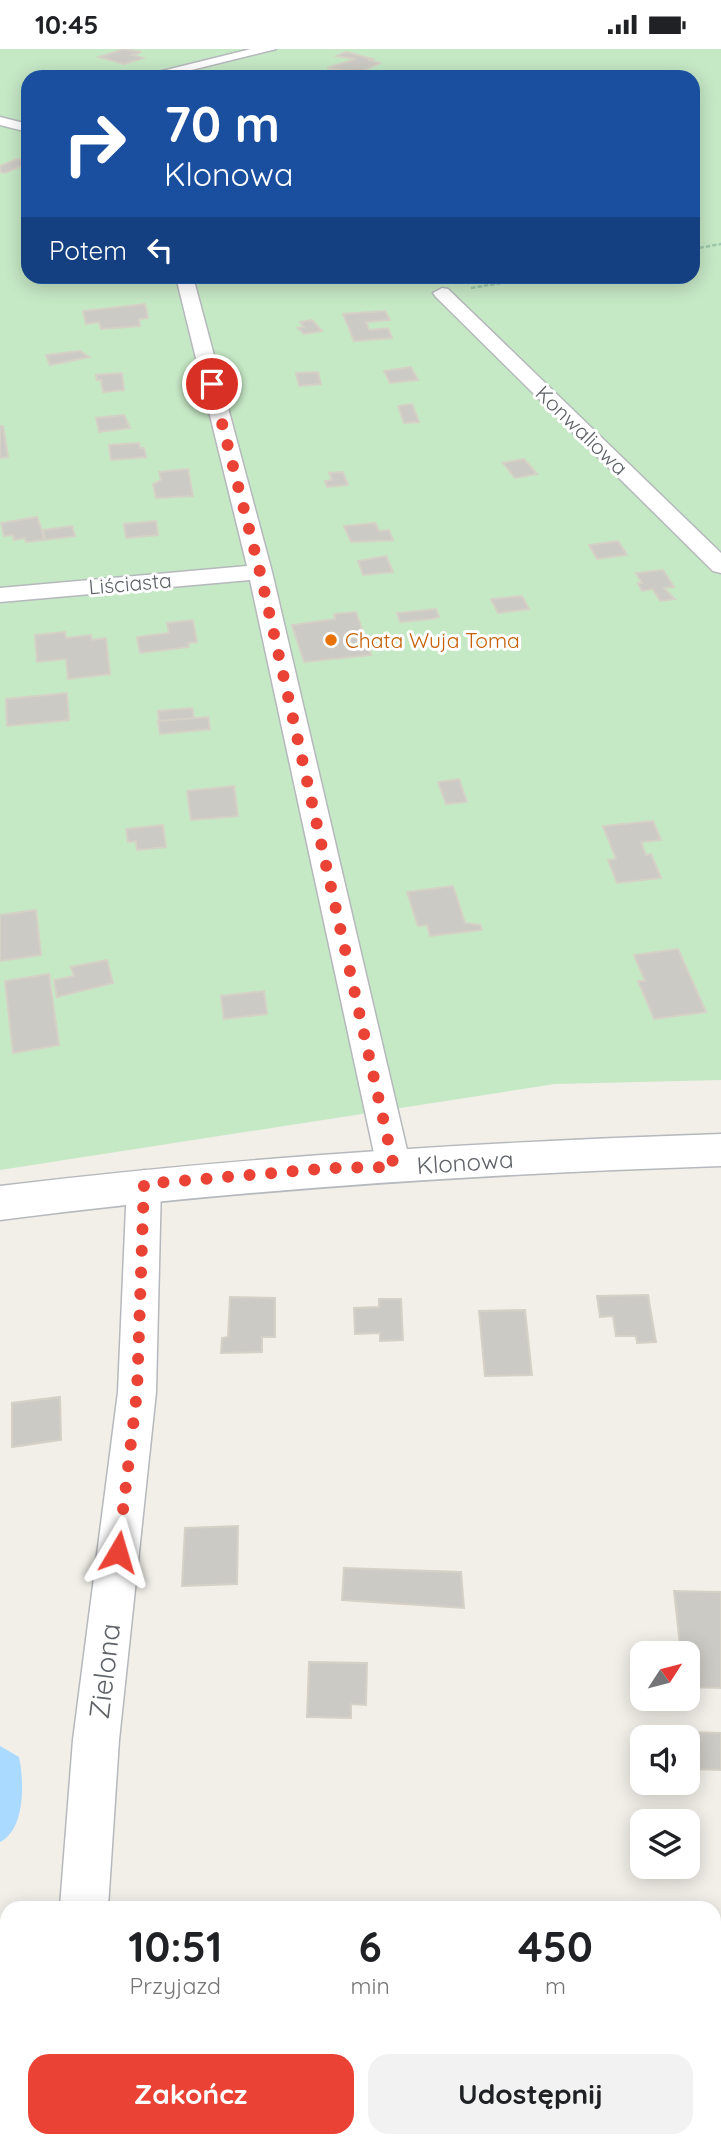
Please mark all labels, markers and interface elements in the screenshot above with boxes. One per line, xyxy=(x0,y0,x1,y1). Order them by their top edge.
text: 10:45 xyxy=(35,8,98,41)
text: 70 m xyxy=(164,93,280,154)
icon: right xyxy=(49,98,140,189)
text: Klonowa xyxy=(164,154,293,194)
icon: left xyxy=(141,231,179,269)
text: Potem xyxy=(49,234,127,267)
pin xyxy=(182,354,242,414)
icon: arrive xyxy=(193,365,231,403)
street label: Konwaliowa xyxy=(531,380,633,480)
street label: Liściasta xyxy=(87,566,173,600)
place label: Chata Wuja Toma xyxy=(345,627,520,653)
marker: Chata Wuja Toma xyxy=(323,632,339,648)
street label: Klonowa xyxy=(416,1144,514,1180)
position arrow xyxy=(81,1515,155,1589)
street label: Zielona xyxy=(81,1621,127,1721)
north arrow xyxy=(630,1641,700,1711)
map controls xyxy=(630,1641,700,1879)
button: sound xyxy=(630,1725,700,1795)
button: layers xyxy=(630,1809,700,1879)
text: 10:51 xyxy=(128,1920,222,1973)
text: 6 xyxy=(359,1920,382,1973)
text: 450 xyxy=(518,1920,593,1973)
text: Przyjazd xyxy=(130,1971,221,2000)
text: min xyxy=(351,1971,390,2000)
text: m xyxy=(545,1971,566,2000)
button: Zakończ xyxy=(28,2054,354,2134)
button: Udostępnij xyxy=(368,2054,693,2134)

